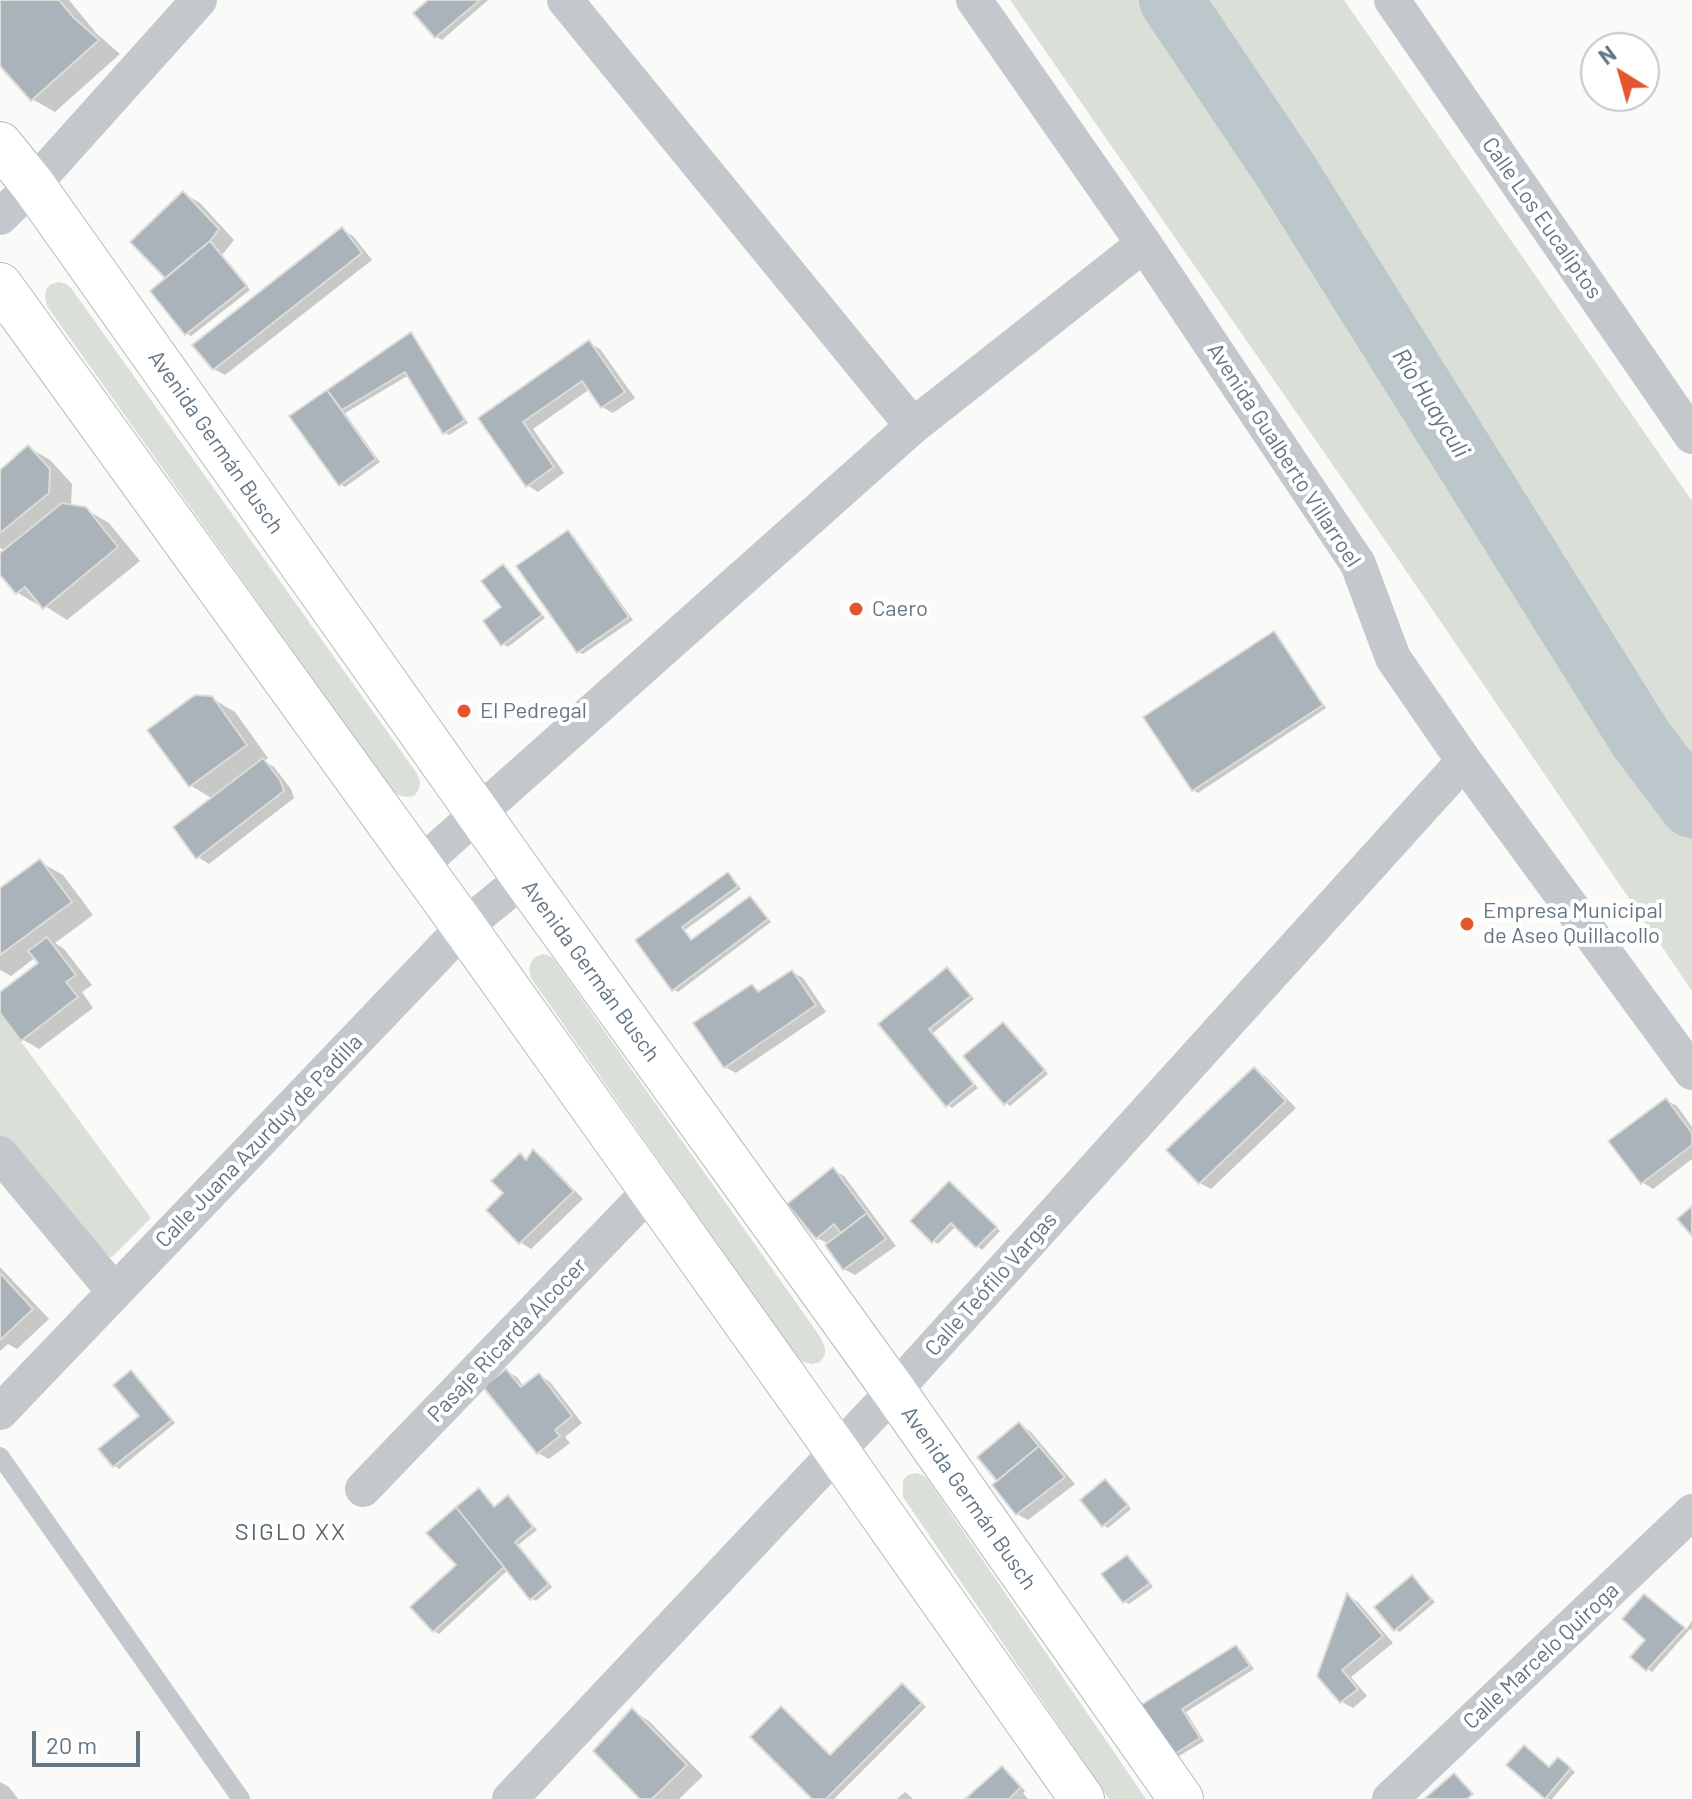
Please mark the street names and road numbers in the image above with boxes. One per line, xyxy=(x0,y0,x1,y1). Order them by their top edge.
street label: Calle Los Eucaliptos xyxy=(1476,132,1608,304)
street label: Avenida Gualberto Villarroel xyxy=(1202,338,1366,572)
street label: Avenida Germán Busch xyxy=(143,345,289,539)
street label: Avenida Germán Busch xyxy=(516,875,666,1067)
street label: Calle Juana Azurduy de Padilla xyxy=(150,1029,368,1253)
street label: Calle Teófilo Vargas xyxy=(919,1207,1063,1361)
street label: Pasaje Ricarda Alcocer xyxy=(422,1253,592,1427)
street label: Avenida Germán Busch xyxy=(896,1401,1042,1595)
street label: Calle Marcelo Quiroga xyxy=(1458,1577,1624,1735)

